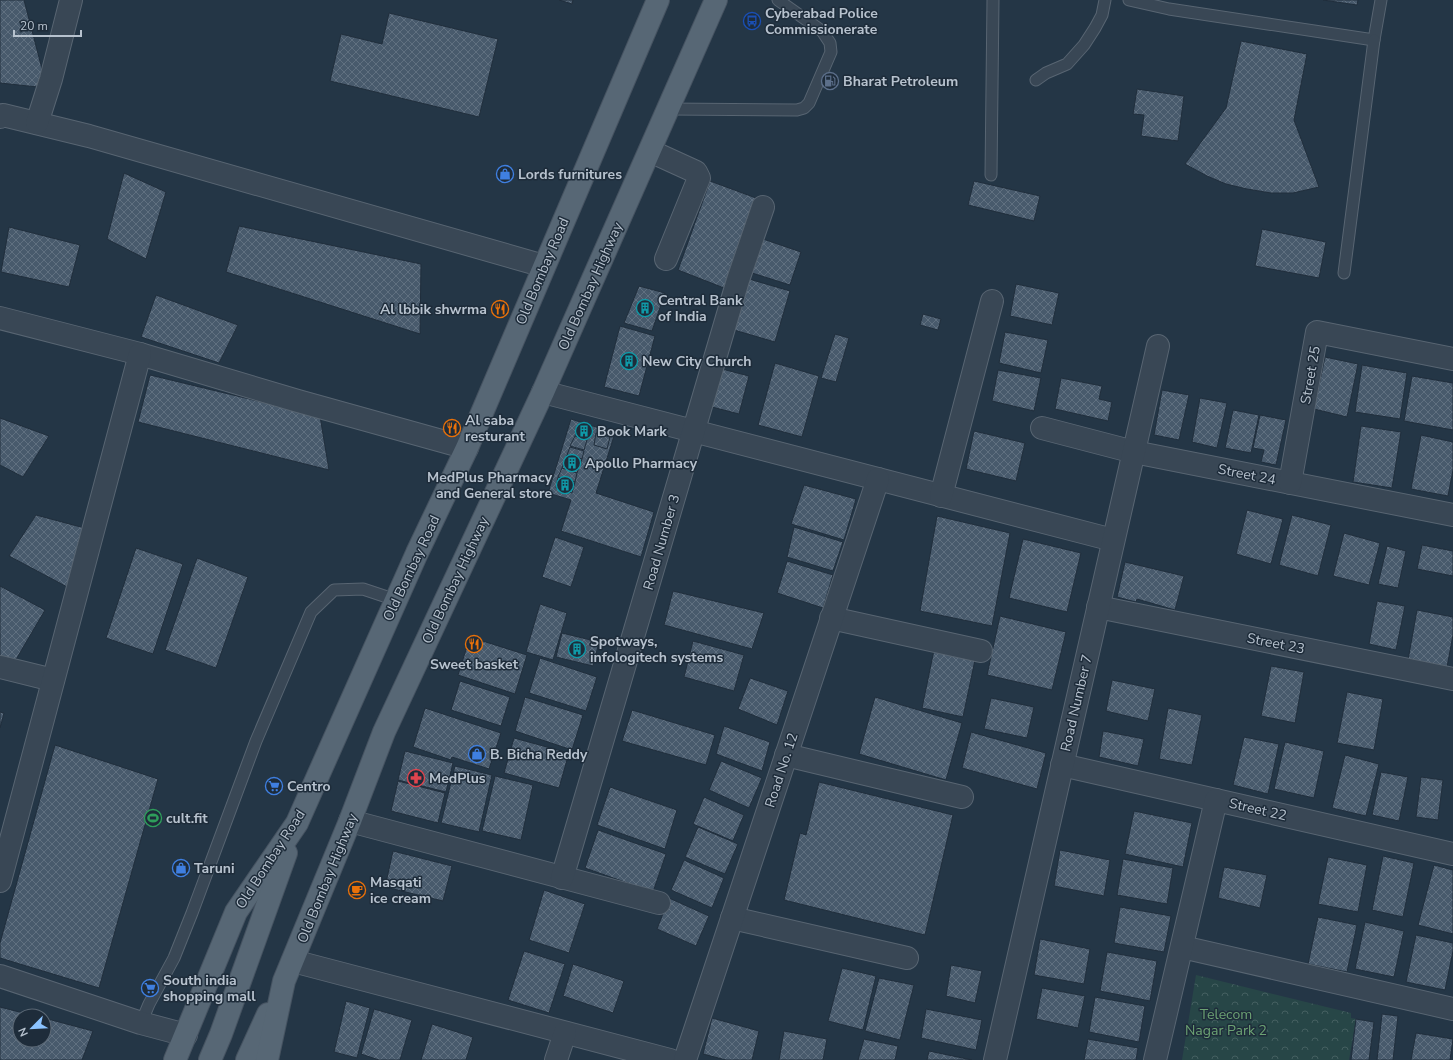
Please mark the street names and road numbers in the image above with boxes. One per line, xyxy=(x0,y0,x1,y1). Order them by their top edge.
street label: Old Bombay Road xyxy=(511,215,574,328)
street label: Old Bombay Highway xyxy=(554,218,628,353)
street label: Street 25 xyxy=(1296,345,1325,406)
street label: Street 24 xyxy=(1216,460,1277,489)
street label: Road Number 3 xyxy=(639,492,684,592)
street label: Old Bombay Road xyxy=(379,512,444,624)
street label: Old Bombay Highway xyxy=(418,513,494,647)
street label: Street 23 xyxy=(1245,629,1306,658)
street label: Road Number 7 xyxy=(1056,653,1097,753)
street label: Road No. 12 xyxy=(760,730,803,810)
street label: Street 22 xyxy=(1227,794,1289,825)
street label: Old Bombay Road xyxy=(231,806,310,913)
street label: Old Bombay Highway xyxy=(293,810,362,946)

